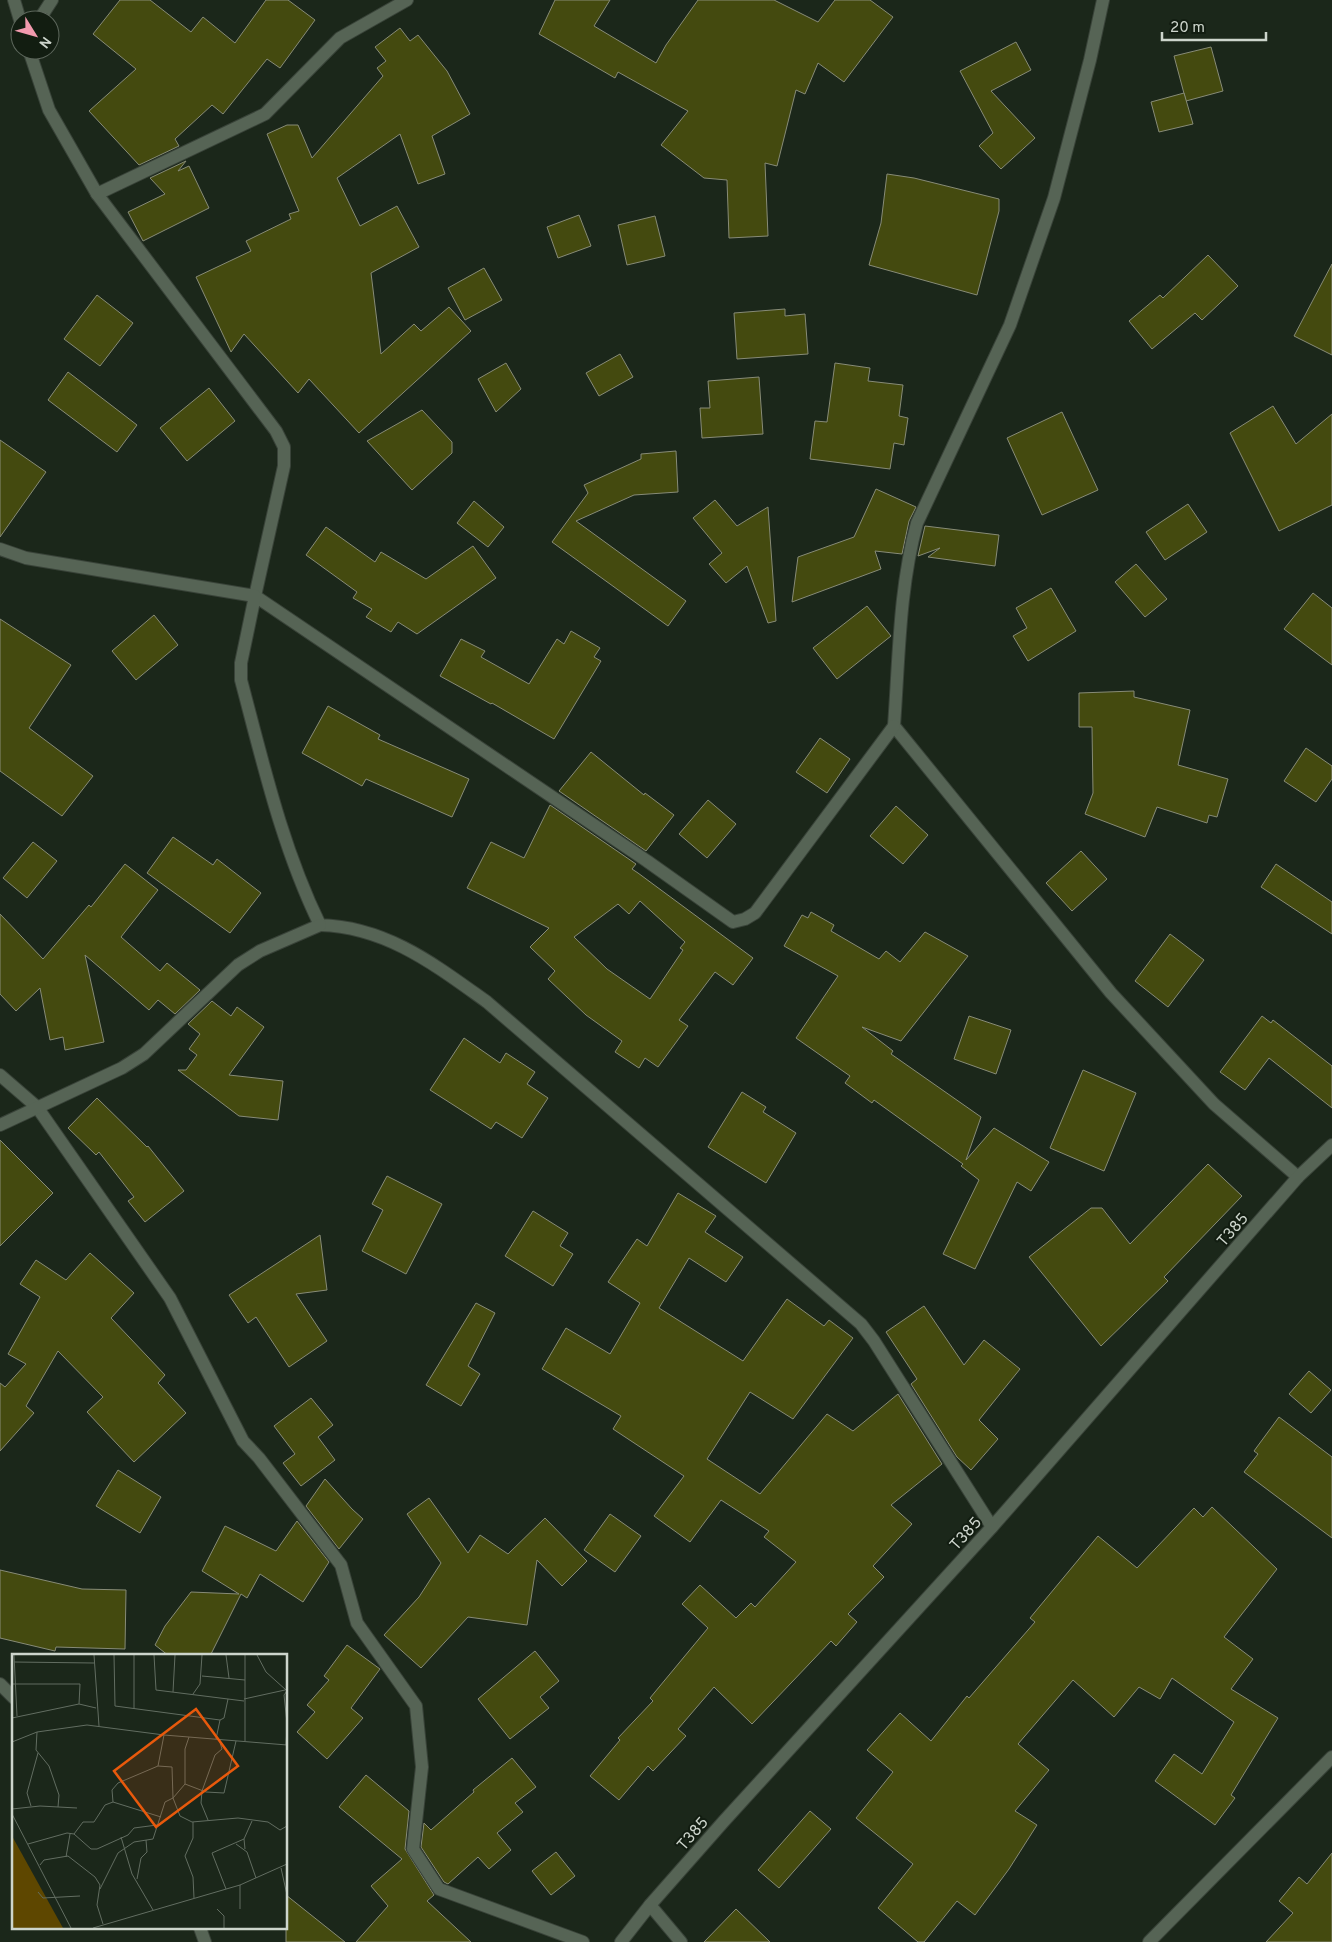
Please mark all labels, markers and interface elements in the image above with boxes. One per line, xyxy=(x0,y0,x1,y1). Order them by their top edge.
north arrow xyxy=(10,10,60,60)
scale bar xyxy=(1162,10,1266,42)
text: 20 m xyxy=(1170,19,1205,38)
text: N xyxy=(34,33,54,51)
street label: T385 xyxy=(1213,1209,1254,1251)
street label: T385 xyxy=(946,1513,987,1555)
inset map xyxy=(12,1654,288,1930)
street label: T385 xyxy=(673,1813,714,1855)

